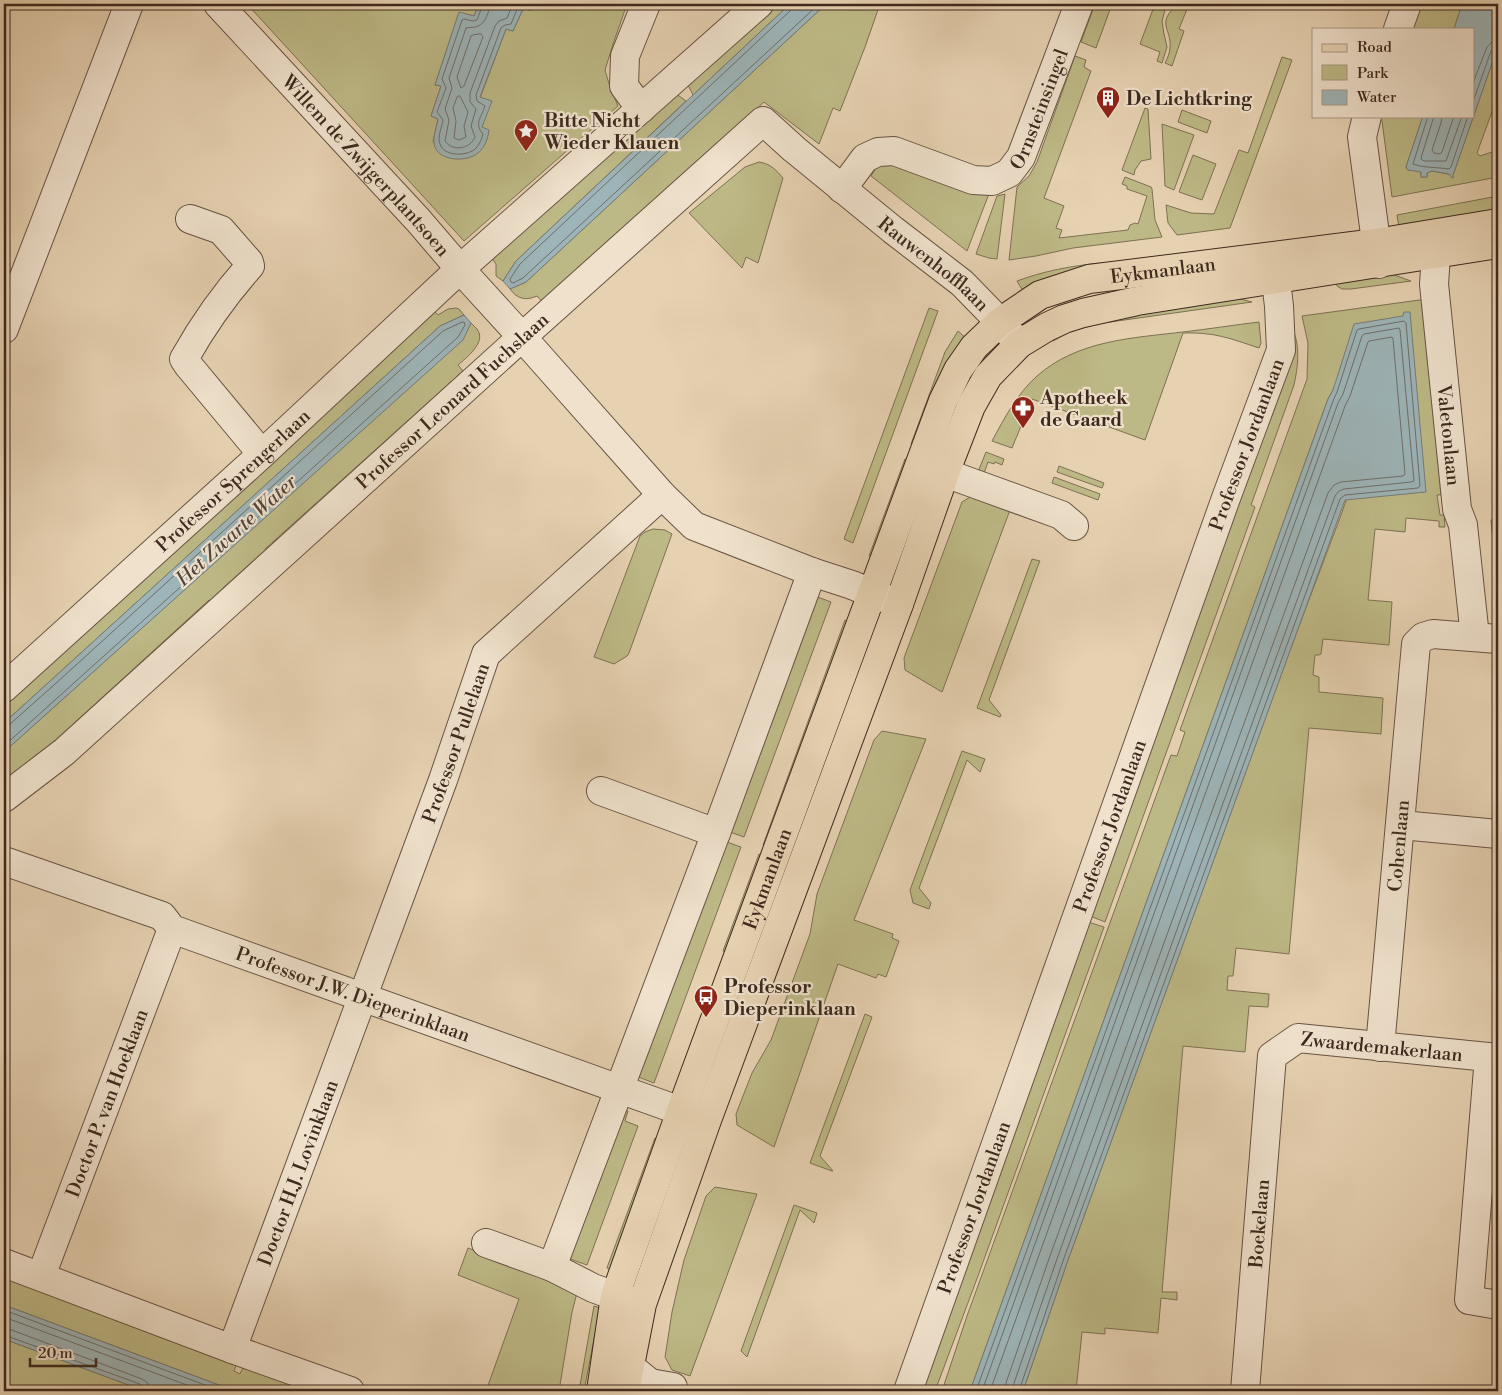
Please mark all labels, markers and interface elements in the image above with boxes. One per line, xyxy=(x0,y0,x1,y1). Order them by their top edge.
legend xyxy=(1312,28,1474,118)
text: Road xyxy=(1357,38,1392,57)
street label: Ornsteinsingel xyxy=(1005,45,1074,175)
text: Park xyxy=(1357,64,1389,83)
street label: Willem de Zwijgerplantsoen xyxy=(276,69,455,262)
building icon: De Lichtkring xyxy=(1095,85,1121,119)
place label: De Lichtkring xyxy=(1126,87,1253,111)
text: Water xyxy=(1356,88,1397,107)
place label: Bitte Nicht Wieder Klauen xyxy=(543,109,679,155)
place icon: Bitte Nicht Wieder Klauen xyxy=(513,118,539,152)
street label: Rauwenhofflaan xyxy=(873,212,994,317)
street label: Eykmanlaan xyxy=(1109,252,1217,289)
street label: Professor Leonard Fuchslaan xyxy=(351,308,554,495)
street label: Professor Jordanlaan xyxy=(1204,355,1290,534)
street label: Valetonlaan xyxy=(1431,382,1466,487)
place label: Apotheek de Gaard xyxy=(1039,386,1128,432)
pharmacy icon: Apotheek de Gaard xyxy=(1010,395,1036,429)
street label: Professor Sprengerlaan xyxy=(151,404,316,558)
water label: Het Zwarte Water xyxy=(170,470,303,593)
street label: Professor Pullelaan xyxy=(417,660,495,827)
street label: Professor Jordanlaan xyxy=(1068,736,1152,916)
street label: Cohenlaan xyxy=(1383,799,1415,893)
street label: Eykmanlaan xyxy=(738,825,797,933)
street label: Professor J.W. Dieperinklaan xyxy=(232,942,473,1048)
place label: Professor Dieperinklaan xyxy=(724,975,856,1021)
bus stop icon: Professor Dieperinklaan xyxy=(693,984,719,1018)
street label: Doctor P. van Hoeklaan xyxy=(61,1006,154,1201)
street label: Zwaardemakerlaan xyxy=(1300,1027,1464,1067)
street label: Doctor H.J. Lovinklaan xyxy=(253,1077,344,1269)
street label: Professor Jordanlaan xyxy=(933,1118,1016,1297)
street label: Boekelaan xyxy=(1244,1178,1275,1270)
scale bar xyxy=(30,1335,96,1367)
text: 20 m xyxy=(38,1344,73,1363)

